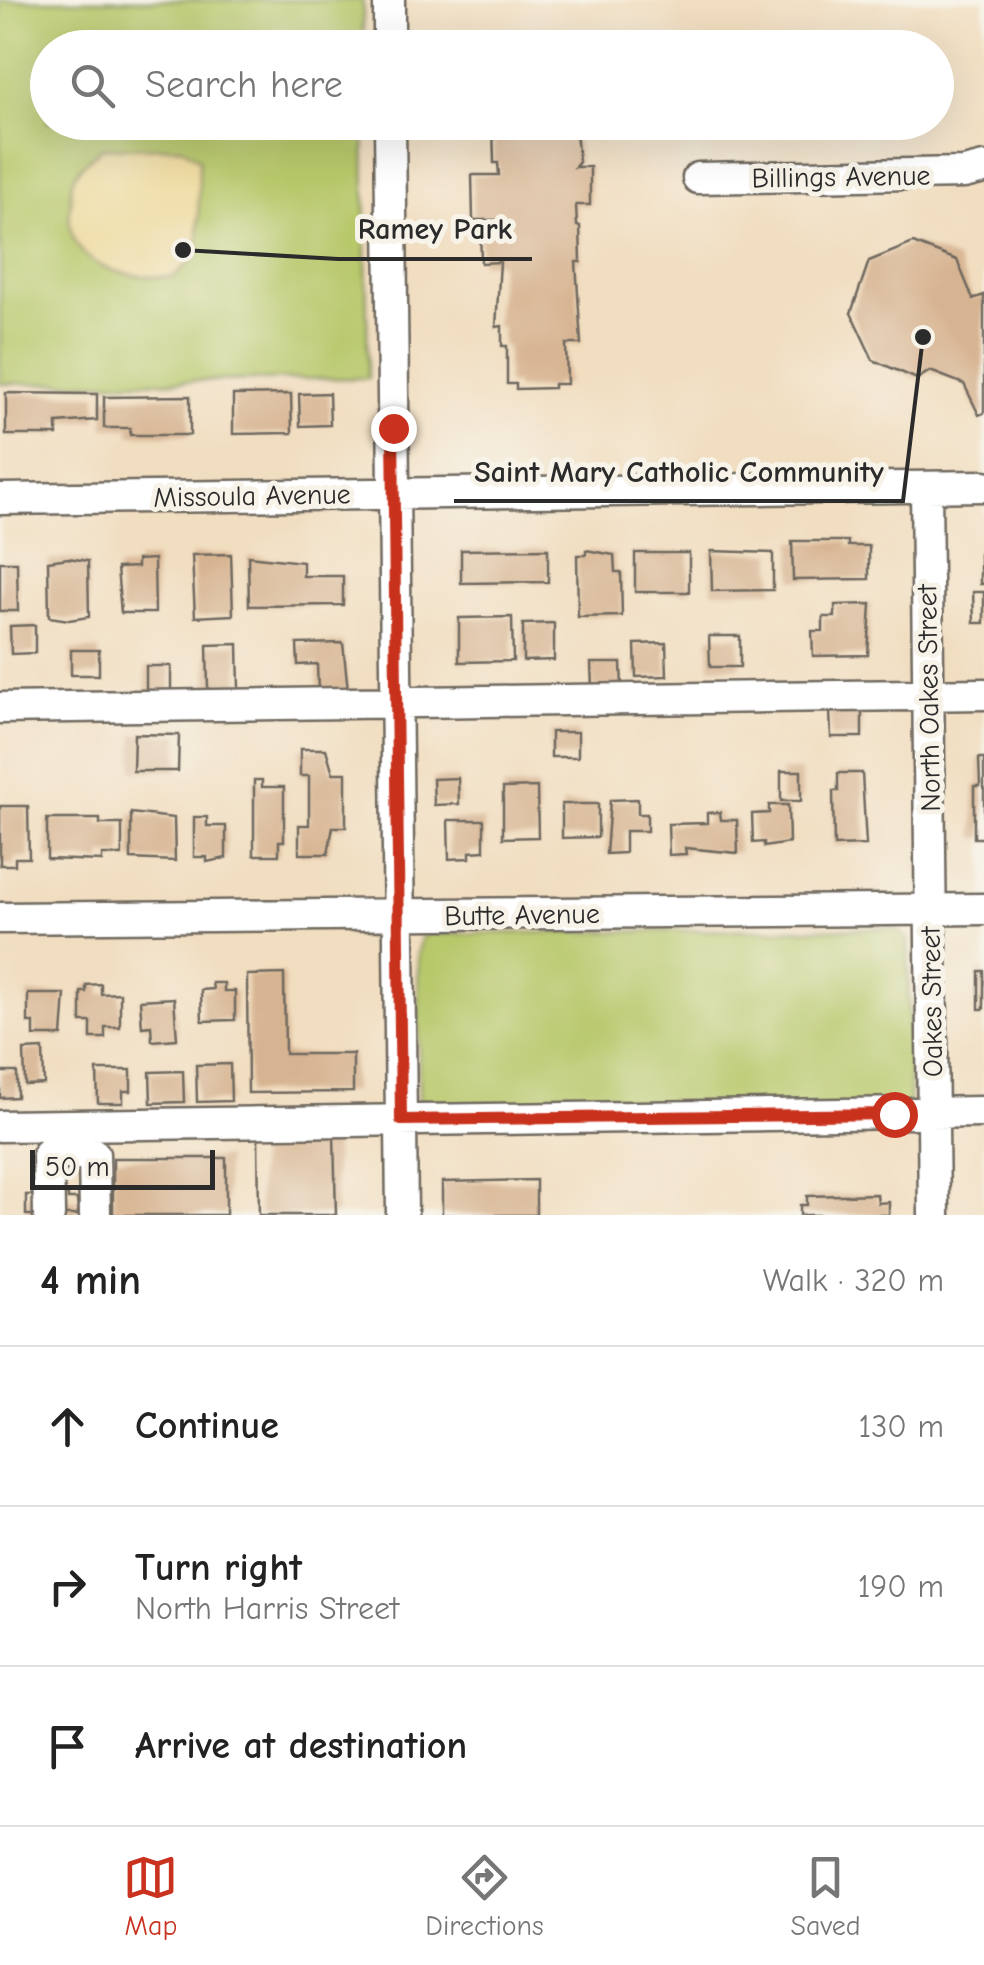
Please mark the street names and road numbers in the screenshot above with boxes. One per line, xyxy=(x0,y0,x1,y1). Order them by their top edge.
street label: Billings Avenue xyxy=(751,159,931,195)
street label: Missoula Avenue xyxy=(153,478,351,514)
street label: North Oakes Street xyxy=(911,583,947,812)
street label: Butte Avenue xyxy=(444,898,600,932)
street label: Oakes Street xyxy=(915,925,949,1078)

